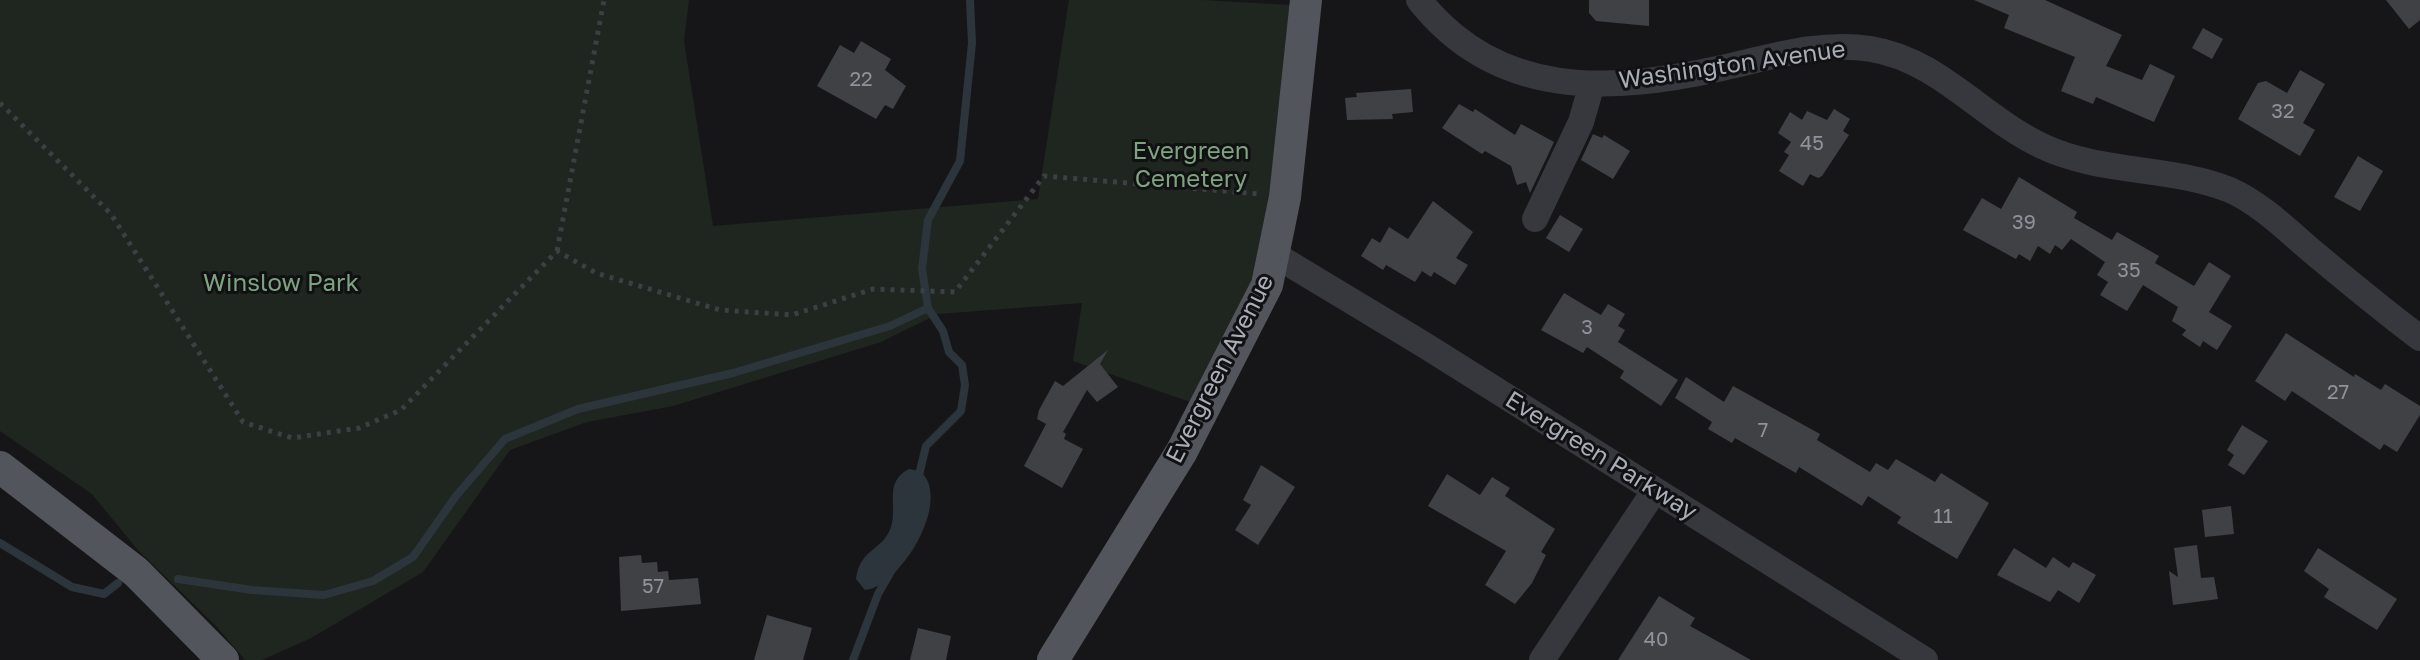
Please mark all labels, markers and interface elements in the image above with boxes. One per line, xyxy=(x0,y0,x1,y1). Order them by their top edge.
street label: Washington Avenue xyxy=(1617,35,1847,95)
house number: 22 xyxy=(849,68,873,92)
house number: 32 xyxy=(2271,100,2295,124)
house number: 45 xyxy=(1800,132,1824,156)
park label: Evergreen Cemetery xyxy=(1133,137,1249,193)
house number: 39 xyxy=(2012,211,2036,235)
house number: 35 xyxy=(2117,259,2141,283)
park label: Winslow Park xyxy=(203,269,359,297)
street label: Evergreen Avenue xyxy=(1160,270,1280,468)
house number: 3 xyxy=(1581,316,1593,340)
house number: 27 xyxy=(2327,381,2349,405)
street label: Evergreen Parkway xyxy=(1500,385,1702,527)
house number: 7 xyxy=(1758,419,1768,443)
house number: 11 xyxy=(1933,505,1953,529)
house number: 57 xyxy=(642,575,664,599)
house number: 40 xyxy=(1644,628,1668,652)

